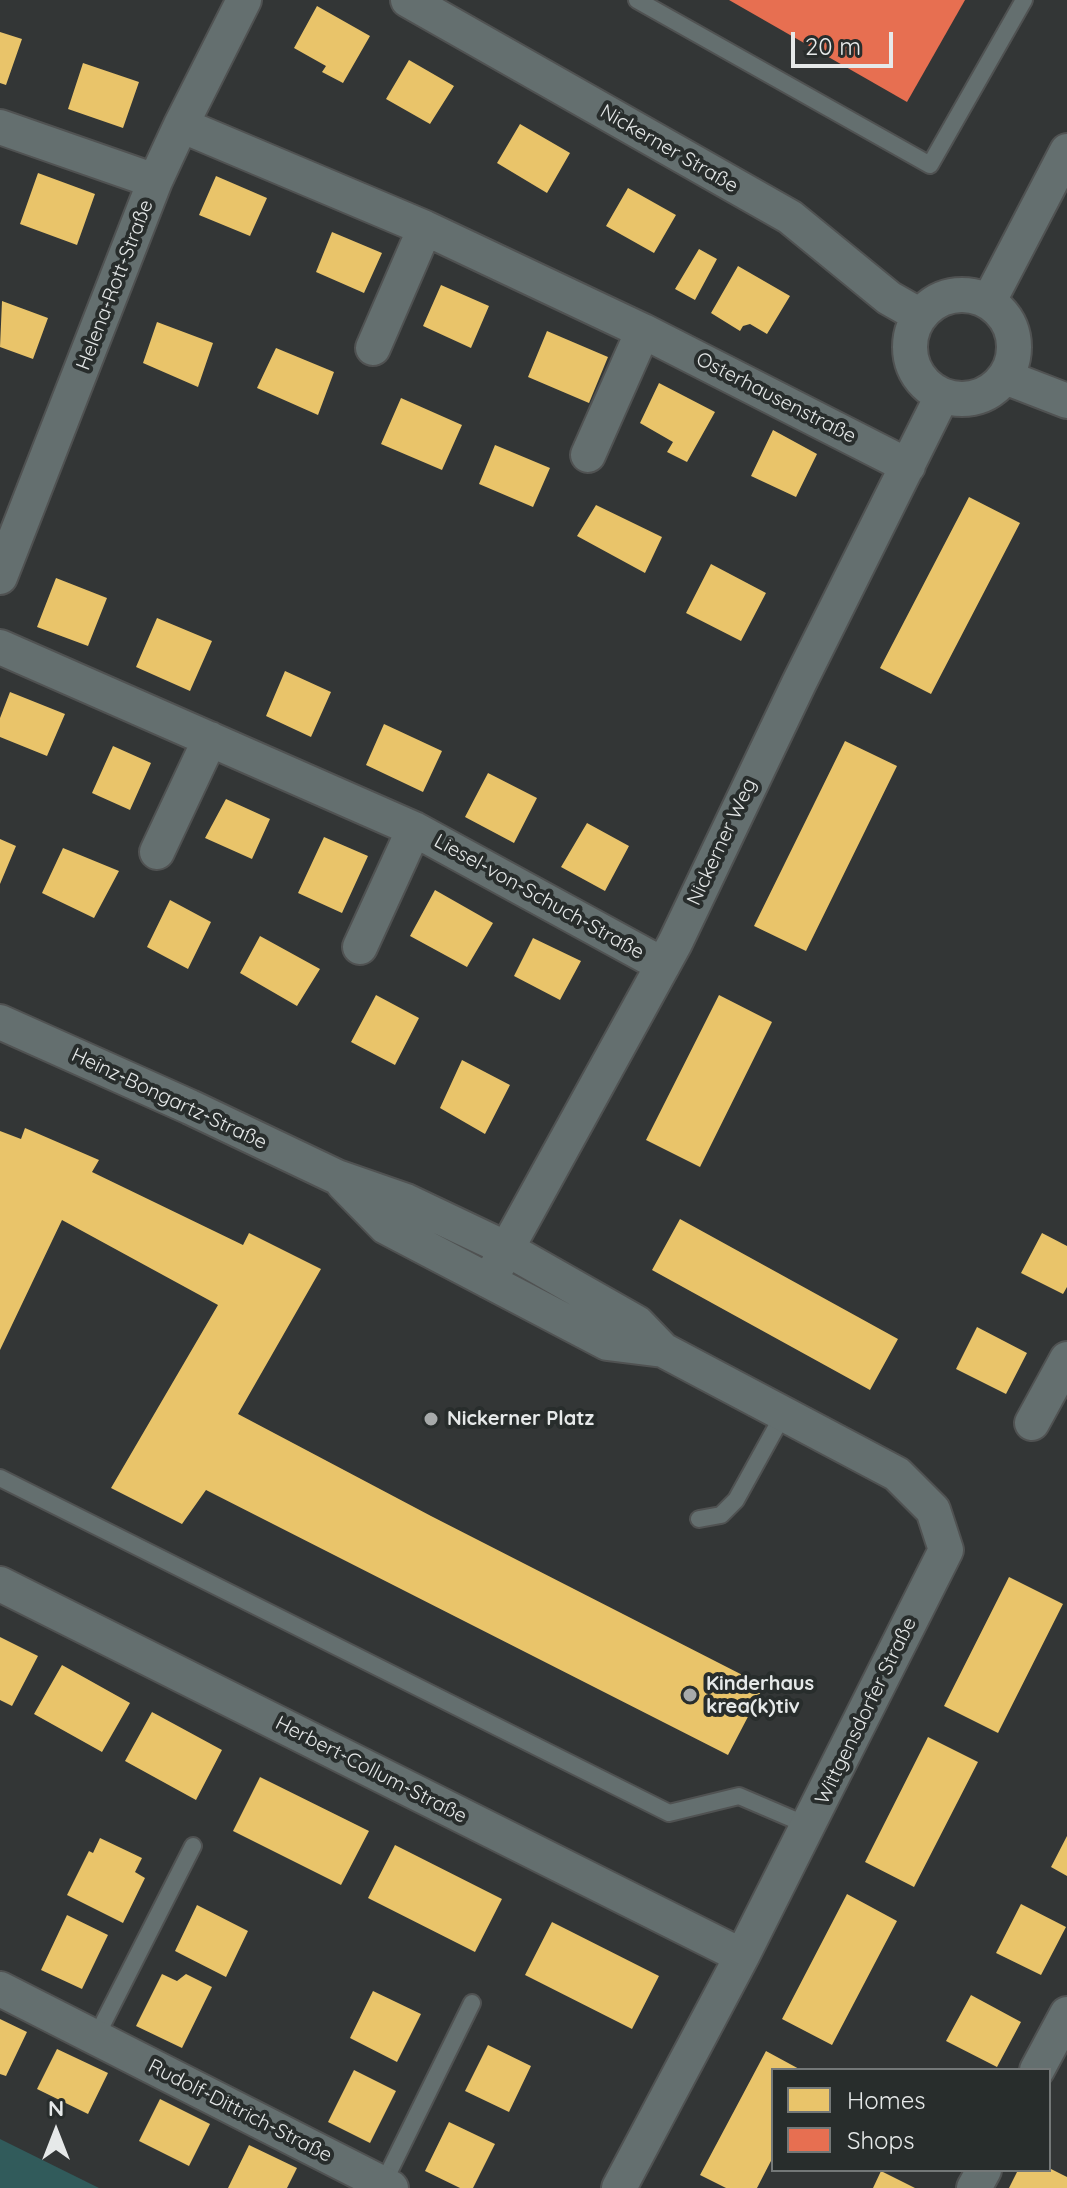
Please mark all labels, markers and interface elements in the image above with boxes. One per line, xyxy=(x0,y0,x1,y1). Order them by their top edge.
scale bar xyxy=(795,16,897,66)
text: 20 m xyxy=(805,31,861,61)
street label: Nickerner Straße xyxy=(596,100,742,198)
street label: Helena-Rott-Straße xyxy=(71,196,159,374)
street label: Osterhausenstraße xyxy=(692,347,860,449)
street label: Nickerner Weg xyxy=(682,775,762,909)
street label: Liesel-von-Schuch-Straße xyxy=(430,829,648,965)
street label: Heinz-Bongartz-Straße xyxy=(67,1043,271,1155)
place label: Nickerner Platz xyxy=(447,1407,594,1431)
marker: Nickerner Platz xyxy=(422,1410,440,1428)
street label: Wittgensdorfer Straße xyxy=(810,1614,922,1808)
place label: Kinderhaus krea(k)tiv xyxy=(706,1672,814,1719)
marker: Kinderhaus krea(k)tiv xyxy=(681,1686,699,1704)
street label: Herbert-Collum-Straße xyxy=(271,1711,471,1829)
street label: Rudolf-Dittrich-Straße xyxy=(144,2054,336,2168)
legend xyxy=(771,2068,1051,2172)
text: Homes xyxy=(847,2085,925,2115)
north arrow xyxy=(16,2092,96,2172)
text: N xyxy=(48,2094,64,2122)
text: Shops xyxy=(847,2125,914,2155)

